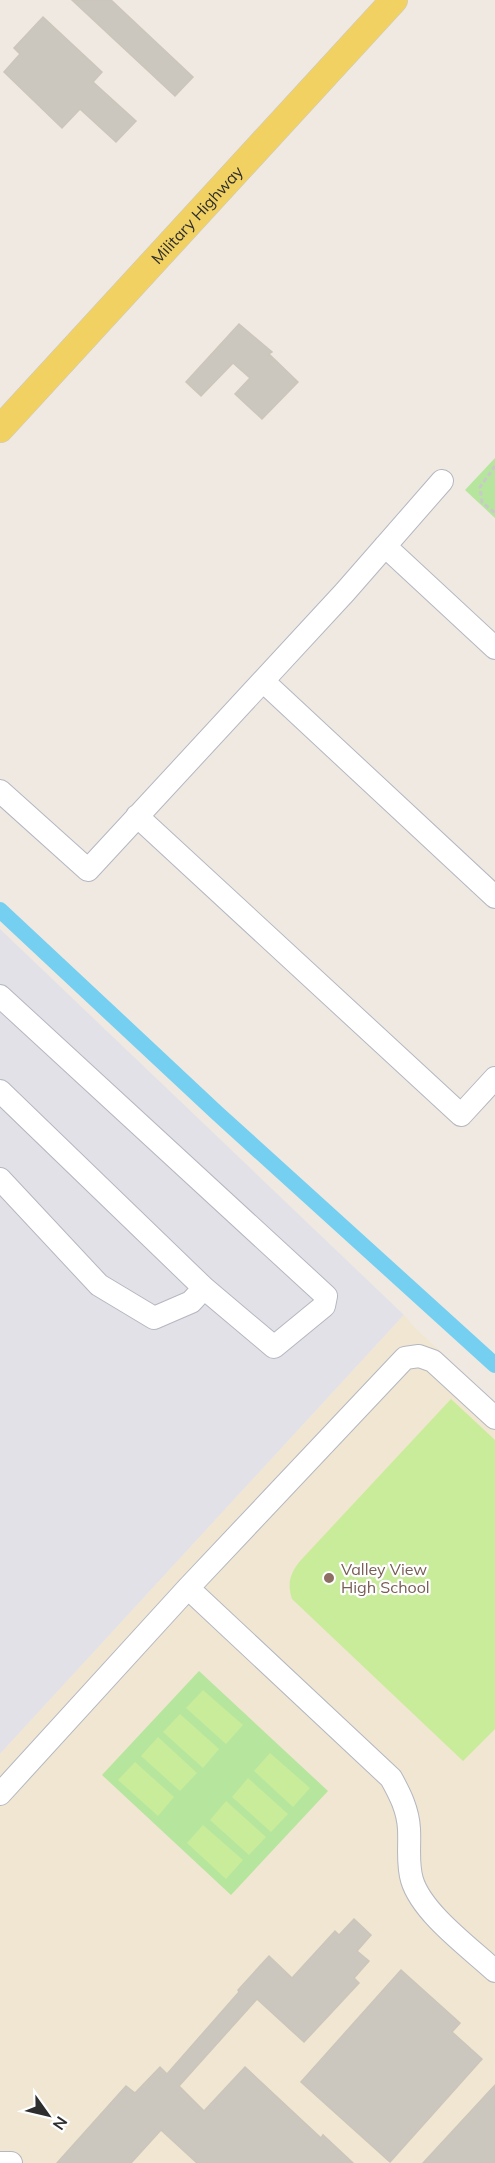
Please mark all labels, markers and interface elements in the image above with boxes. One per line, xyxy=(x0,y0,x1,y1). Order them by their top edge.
street label: Military Highway xyxy=(147,161,247,268)
place label: Valley View High School xyxy=(341,1559,430,1597)
marker: Valley View High School xyxy=(322,1571,336,1585)
north arrow xyxy=(18,2085,78,2145)
text: N xyxy=(49,2113,72,2134)

